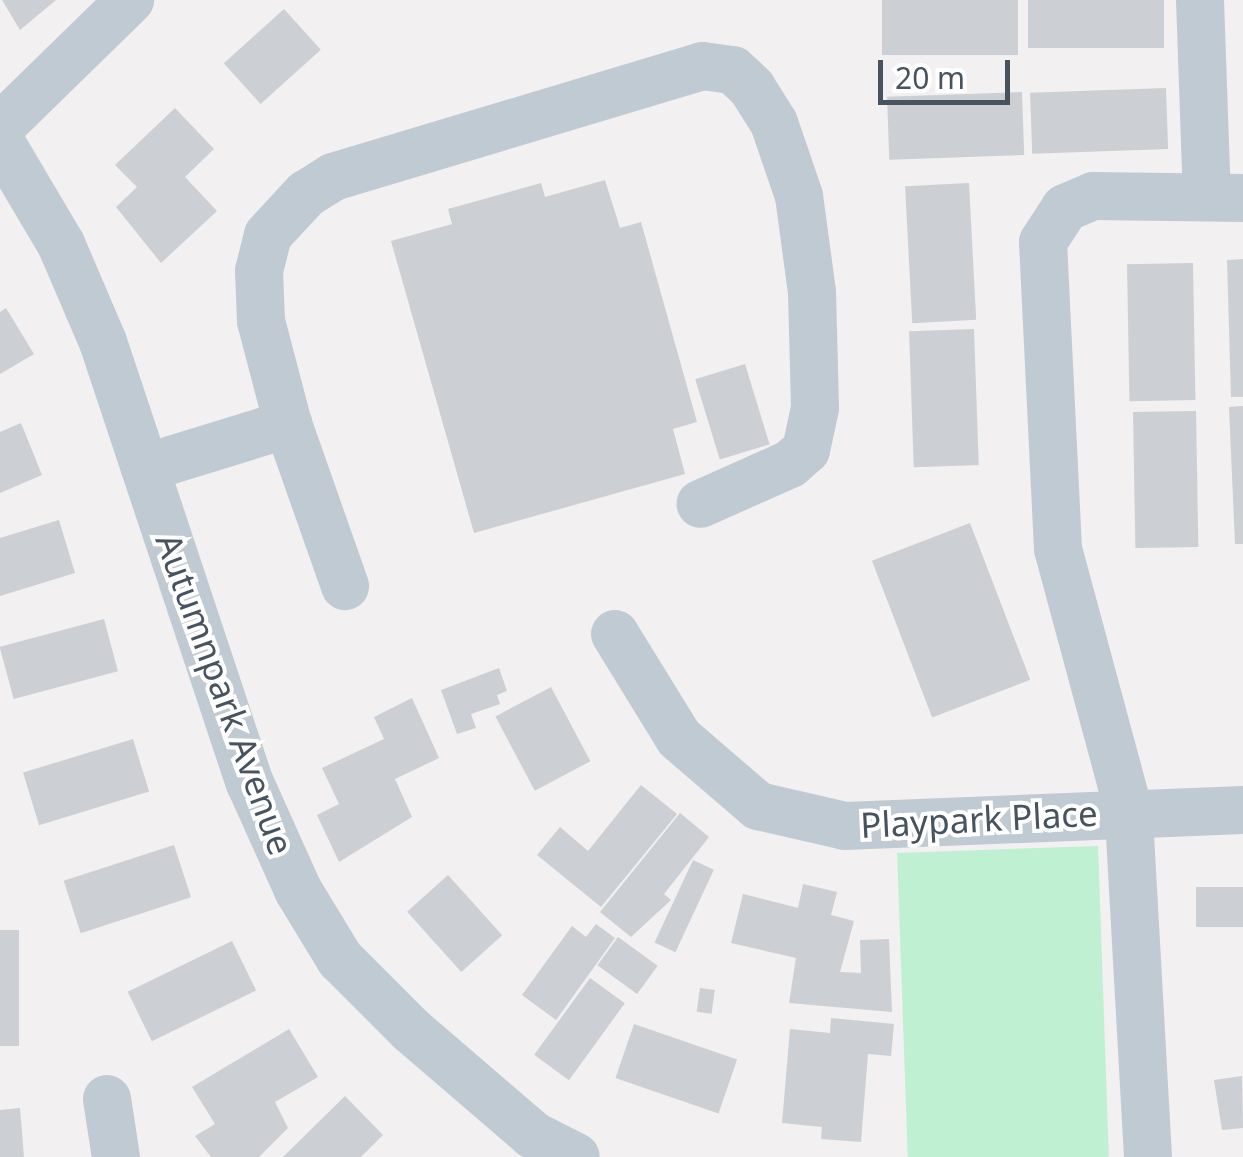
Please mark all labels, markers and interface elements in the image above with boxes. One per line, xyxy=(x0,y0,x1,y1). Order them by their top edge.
scale bar xyxy=(883,40,1016,102)
text: 20 m xyxy=(895,57,965,98)
street label: Autumnpark Avenue xyxy=(147,528,303,860)
street label: Playpark Place xyxy=(859,792,1099,846)

